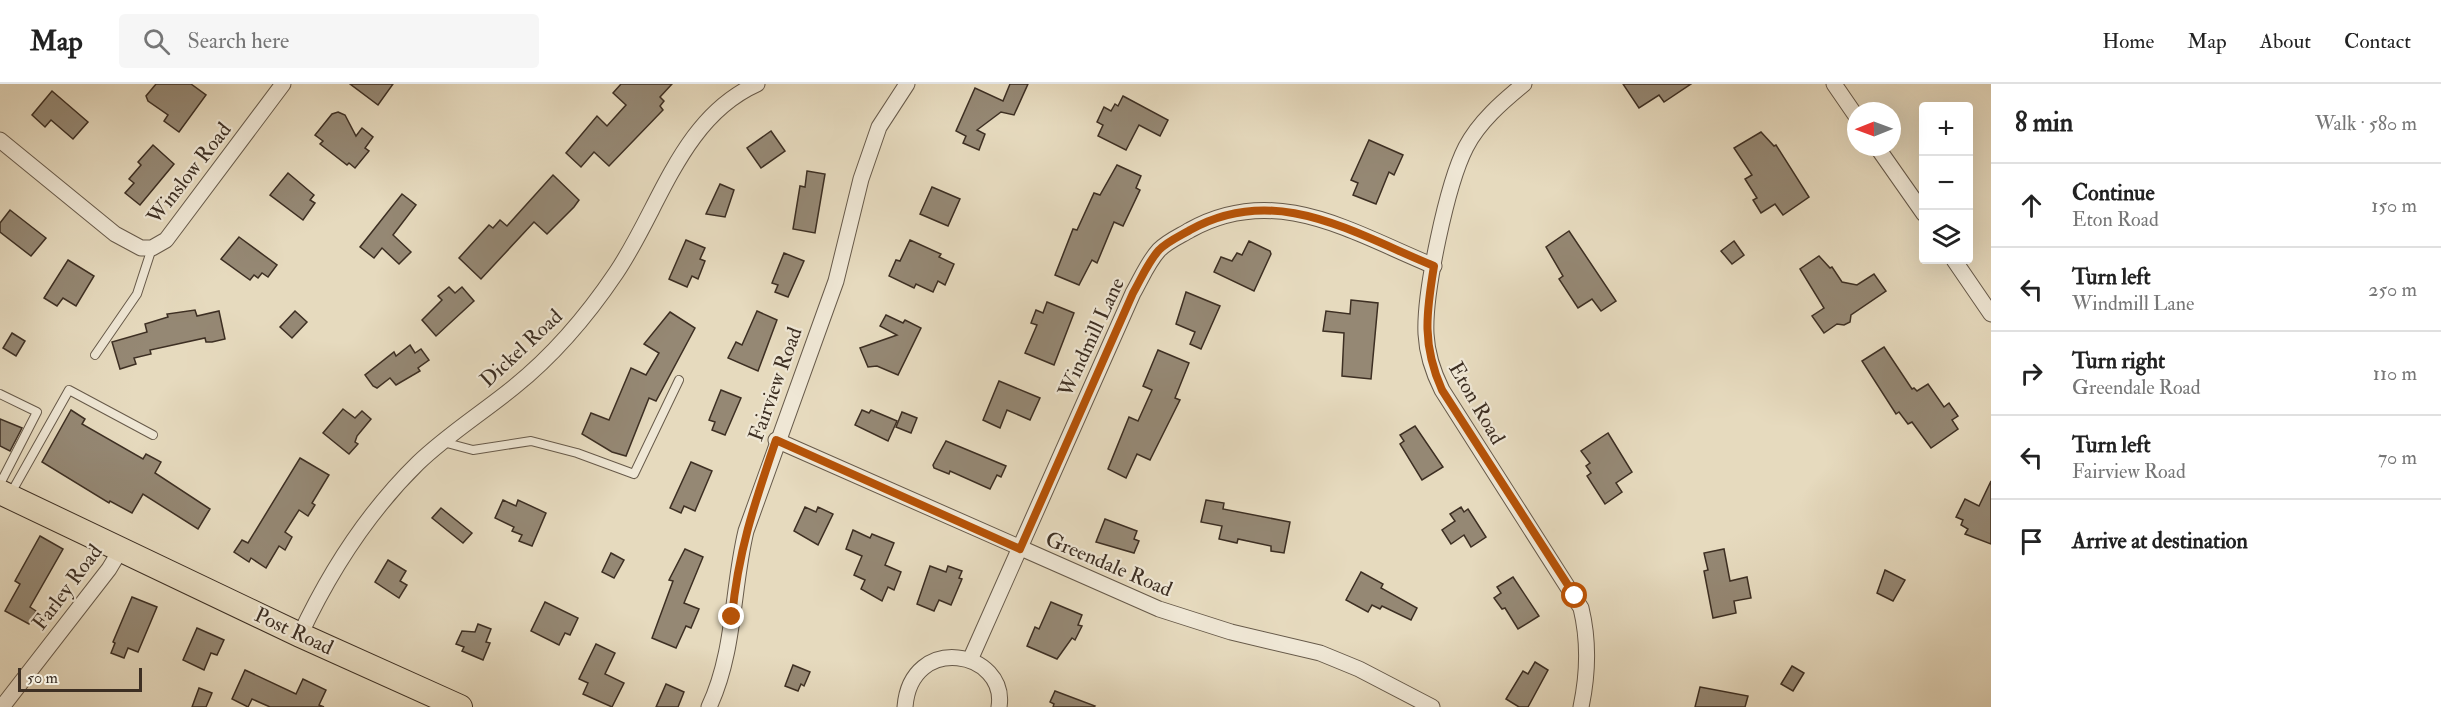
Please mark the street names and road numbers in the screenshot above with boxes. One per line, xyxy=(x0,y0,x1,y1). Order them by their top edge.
street label: Winslow Road xyxy=(141,117,238,230)
street label: Windmill Lane xyxy=(1052,273,1131,402)
street label: Dickel Road xyxy=(474,303,569,393)
street label: Fairview Road xyxy=(742,323,809,445)
street label: Eton Road xyxy=(1442,357,1511,450)
street label: Greendale Road xyxy=(1041,526,1177,604)
street label: Farley Road xyxy=(26,538,109,636)
street label: Post Road xyxy=(250,601,338,662)

